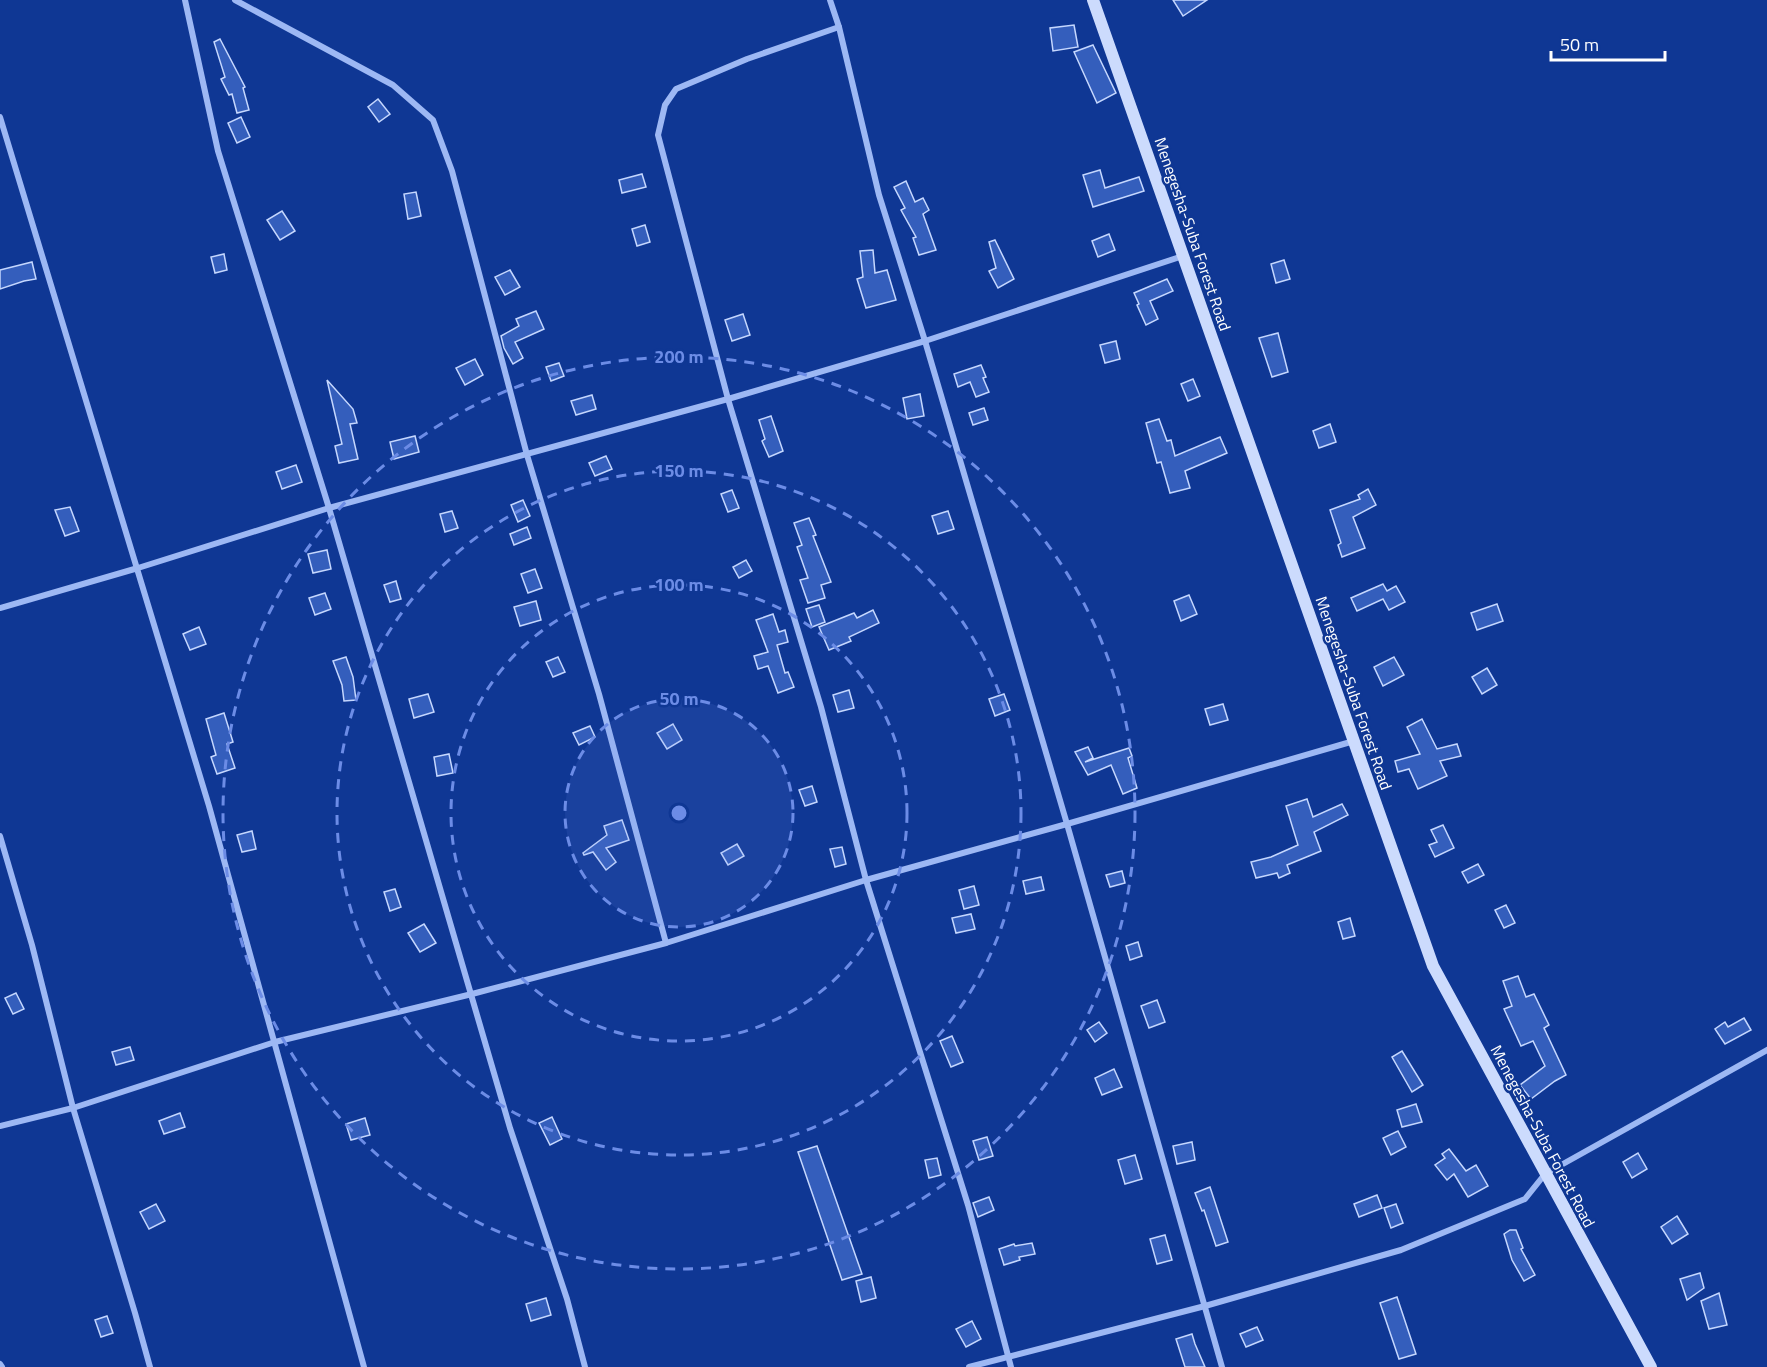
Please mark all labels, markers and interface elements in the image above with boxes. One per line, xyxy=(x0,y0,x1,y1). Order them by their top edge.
scale bar xyxy=(1551,24,1665,62)
text: 50 m xyxy=(1560,31,1599,58)
street label: Menegesha-Suba Forest Road xyxy=(1149,134,1237,334)
text: 200 m xyxy=(654,343,704,370)
text: 150 m xyxy=(654,457,704,484)
text: 100 m xyxy=(654,571,704,598)
street label: Menegesha-Suba Forest Road xyxy=(1310,593,1398,793)
text: 50 m xyxy=(659,685,699,712)
centre of rings xyxy=(669,803,689,823)
street label: Menegesha-Suba Forest Road xyxy=(1485,1041,1601,1231)

